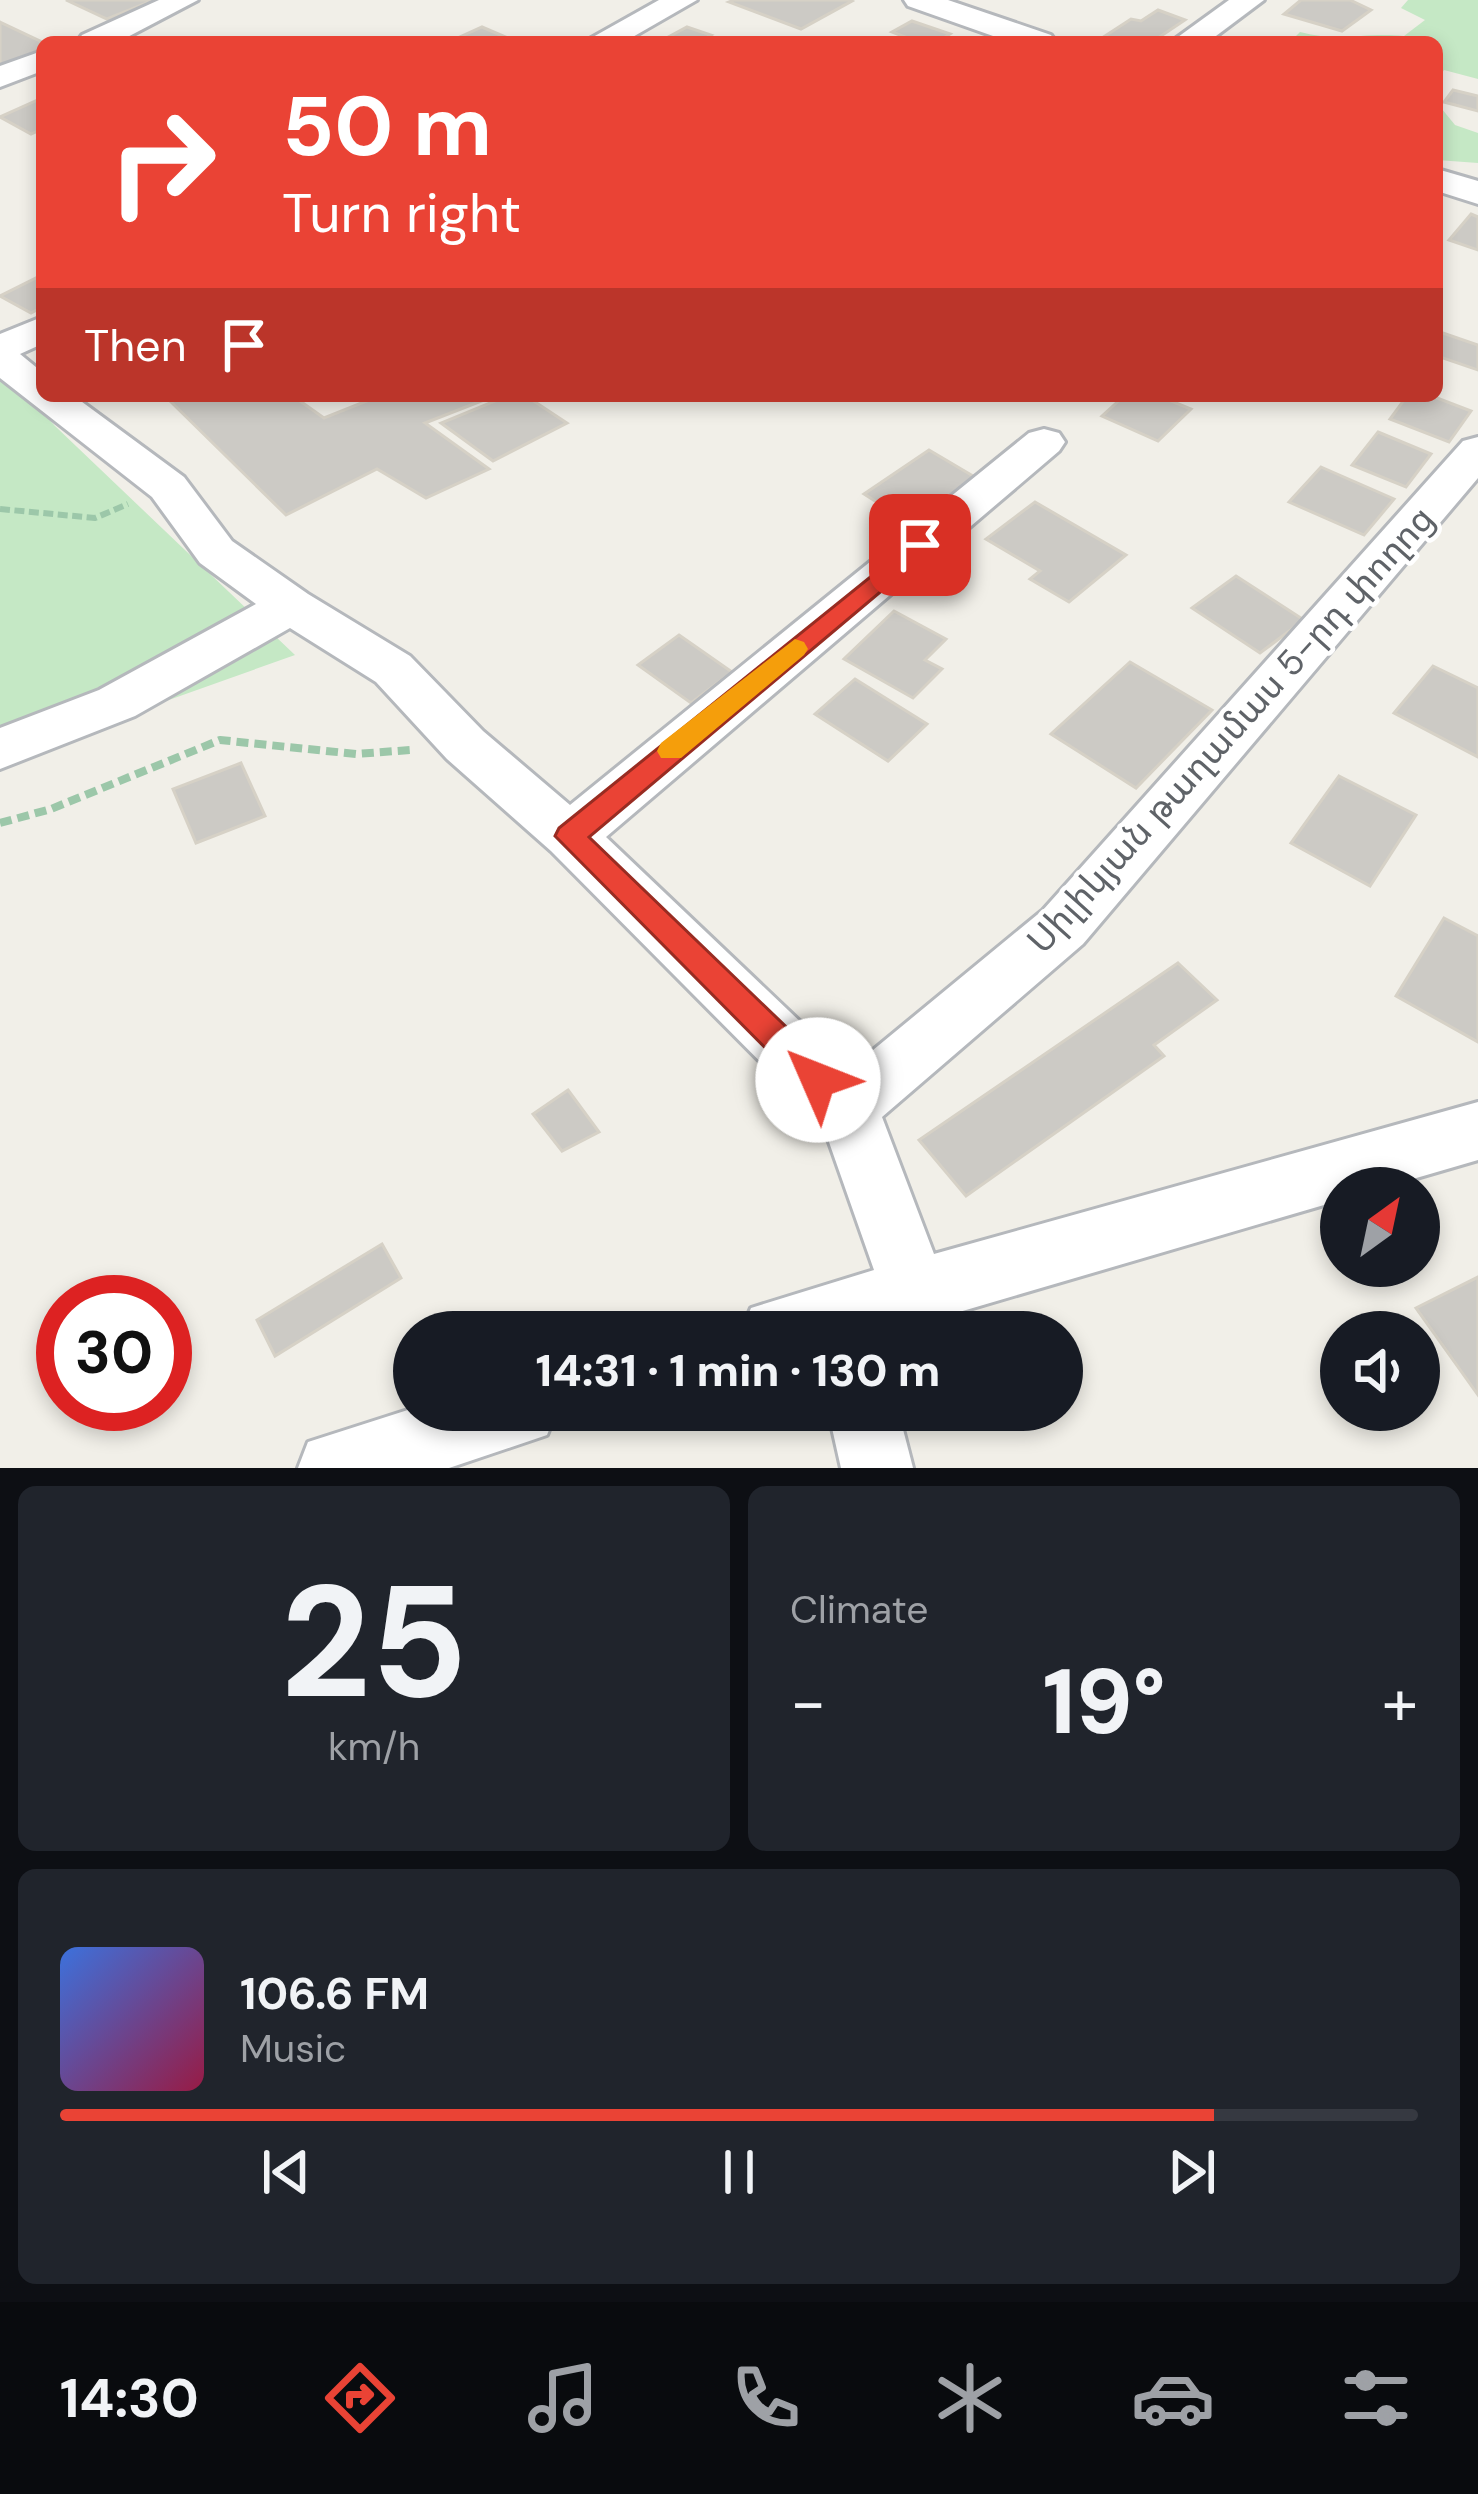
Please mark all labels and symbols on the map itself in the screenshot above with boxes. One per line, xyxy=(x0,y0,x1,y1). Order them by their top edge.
pin xyxy=(869,494,971,596)
street label: Սիլիկյան թաղամաս 5-րդ փողոց xyxy=(1017,496,1444,963)
position arrow xyxy=(755,1017,881,1143)
north arrow xyxy=(1320,1167,1440,1287)
speed limit sign: 30 xyxy=(36,1275,192,1431)

